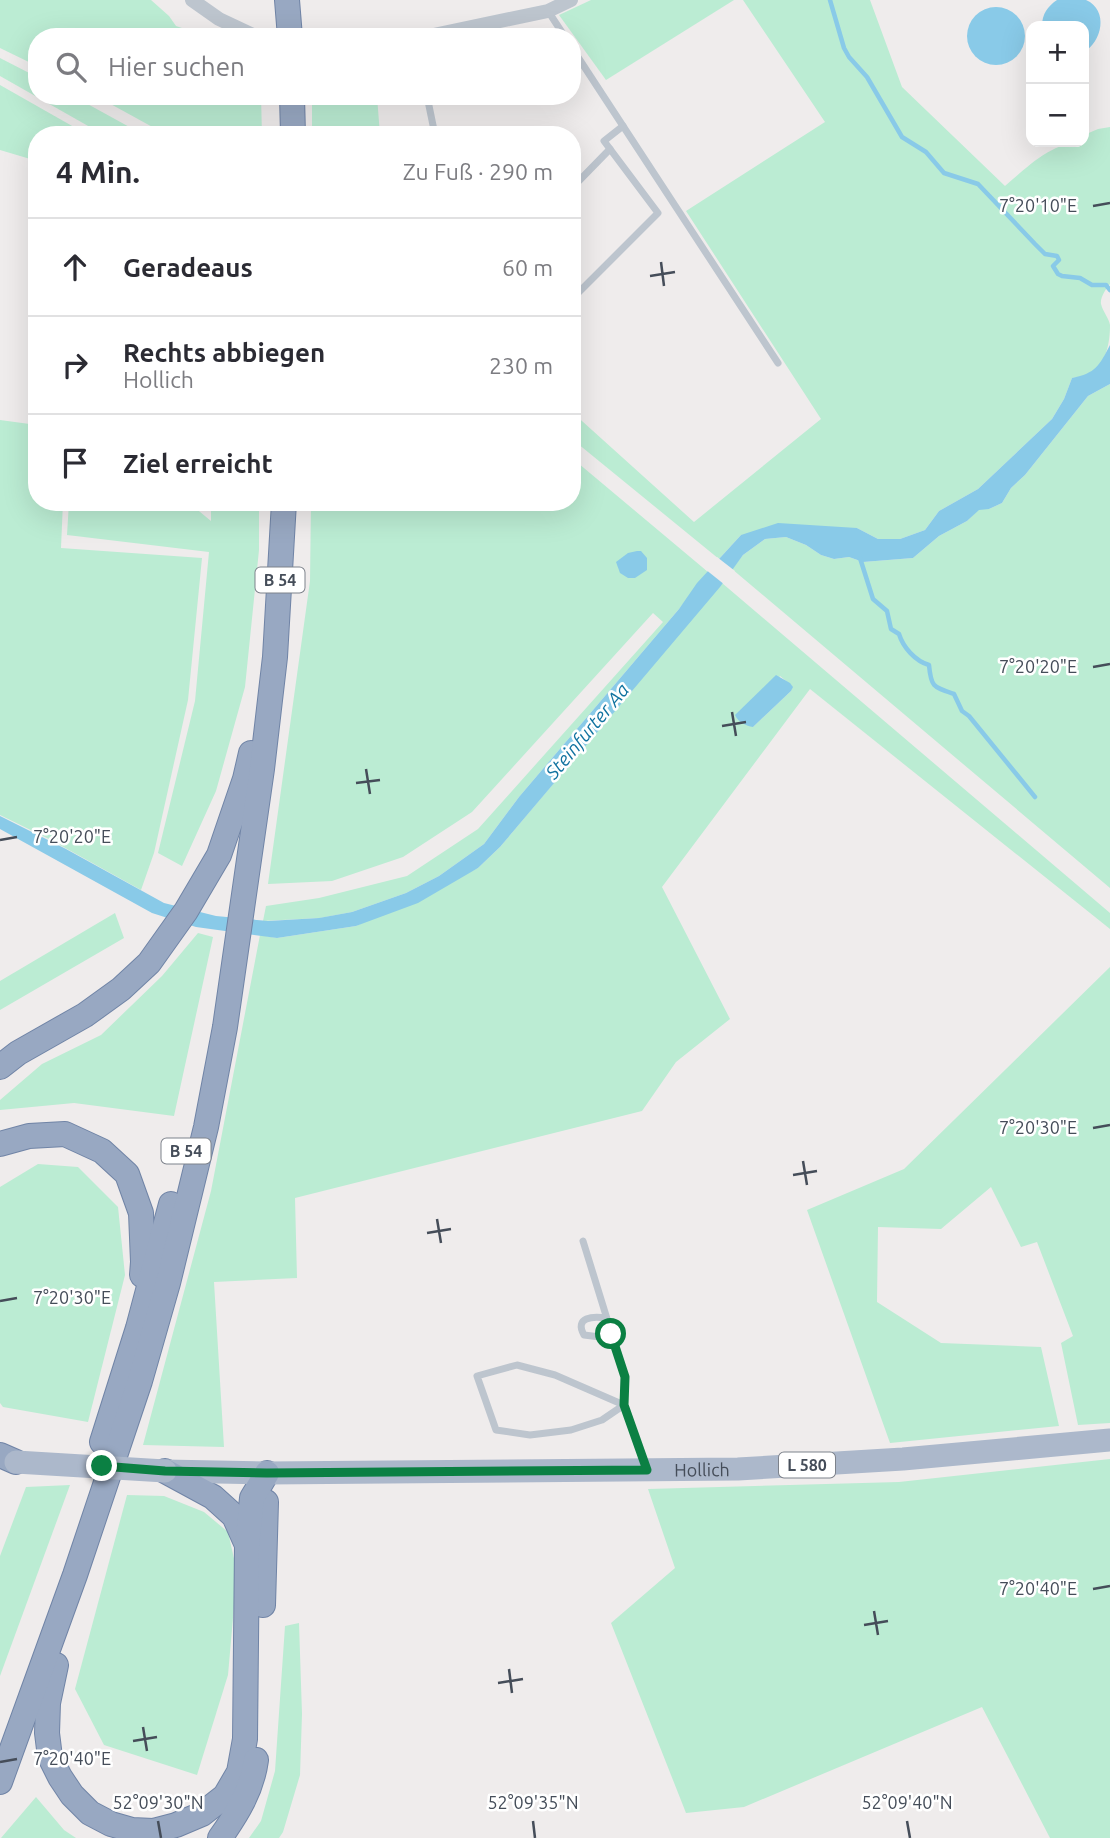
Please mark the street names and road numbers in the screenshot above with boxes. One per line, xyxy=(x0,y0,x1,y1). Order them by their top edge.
road number: B 54 xyxy=(256,568,304,593)
road number: B 54 xyxy=(162,1138,210,1163)
road number: L 580 xyxy=(779,1452,835,1478)
street label: Hollich xyxy=(674,1459,730,1480)

